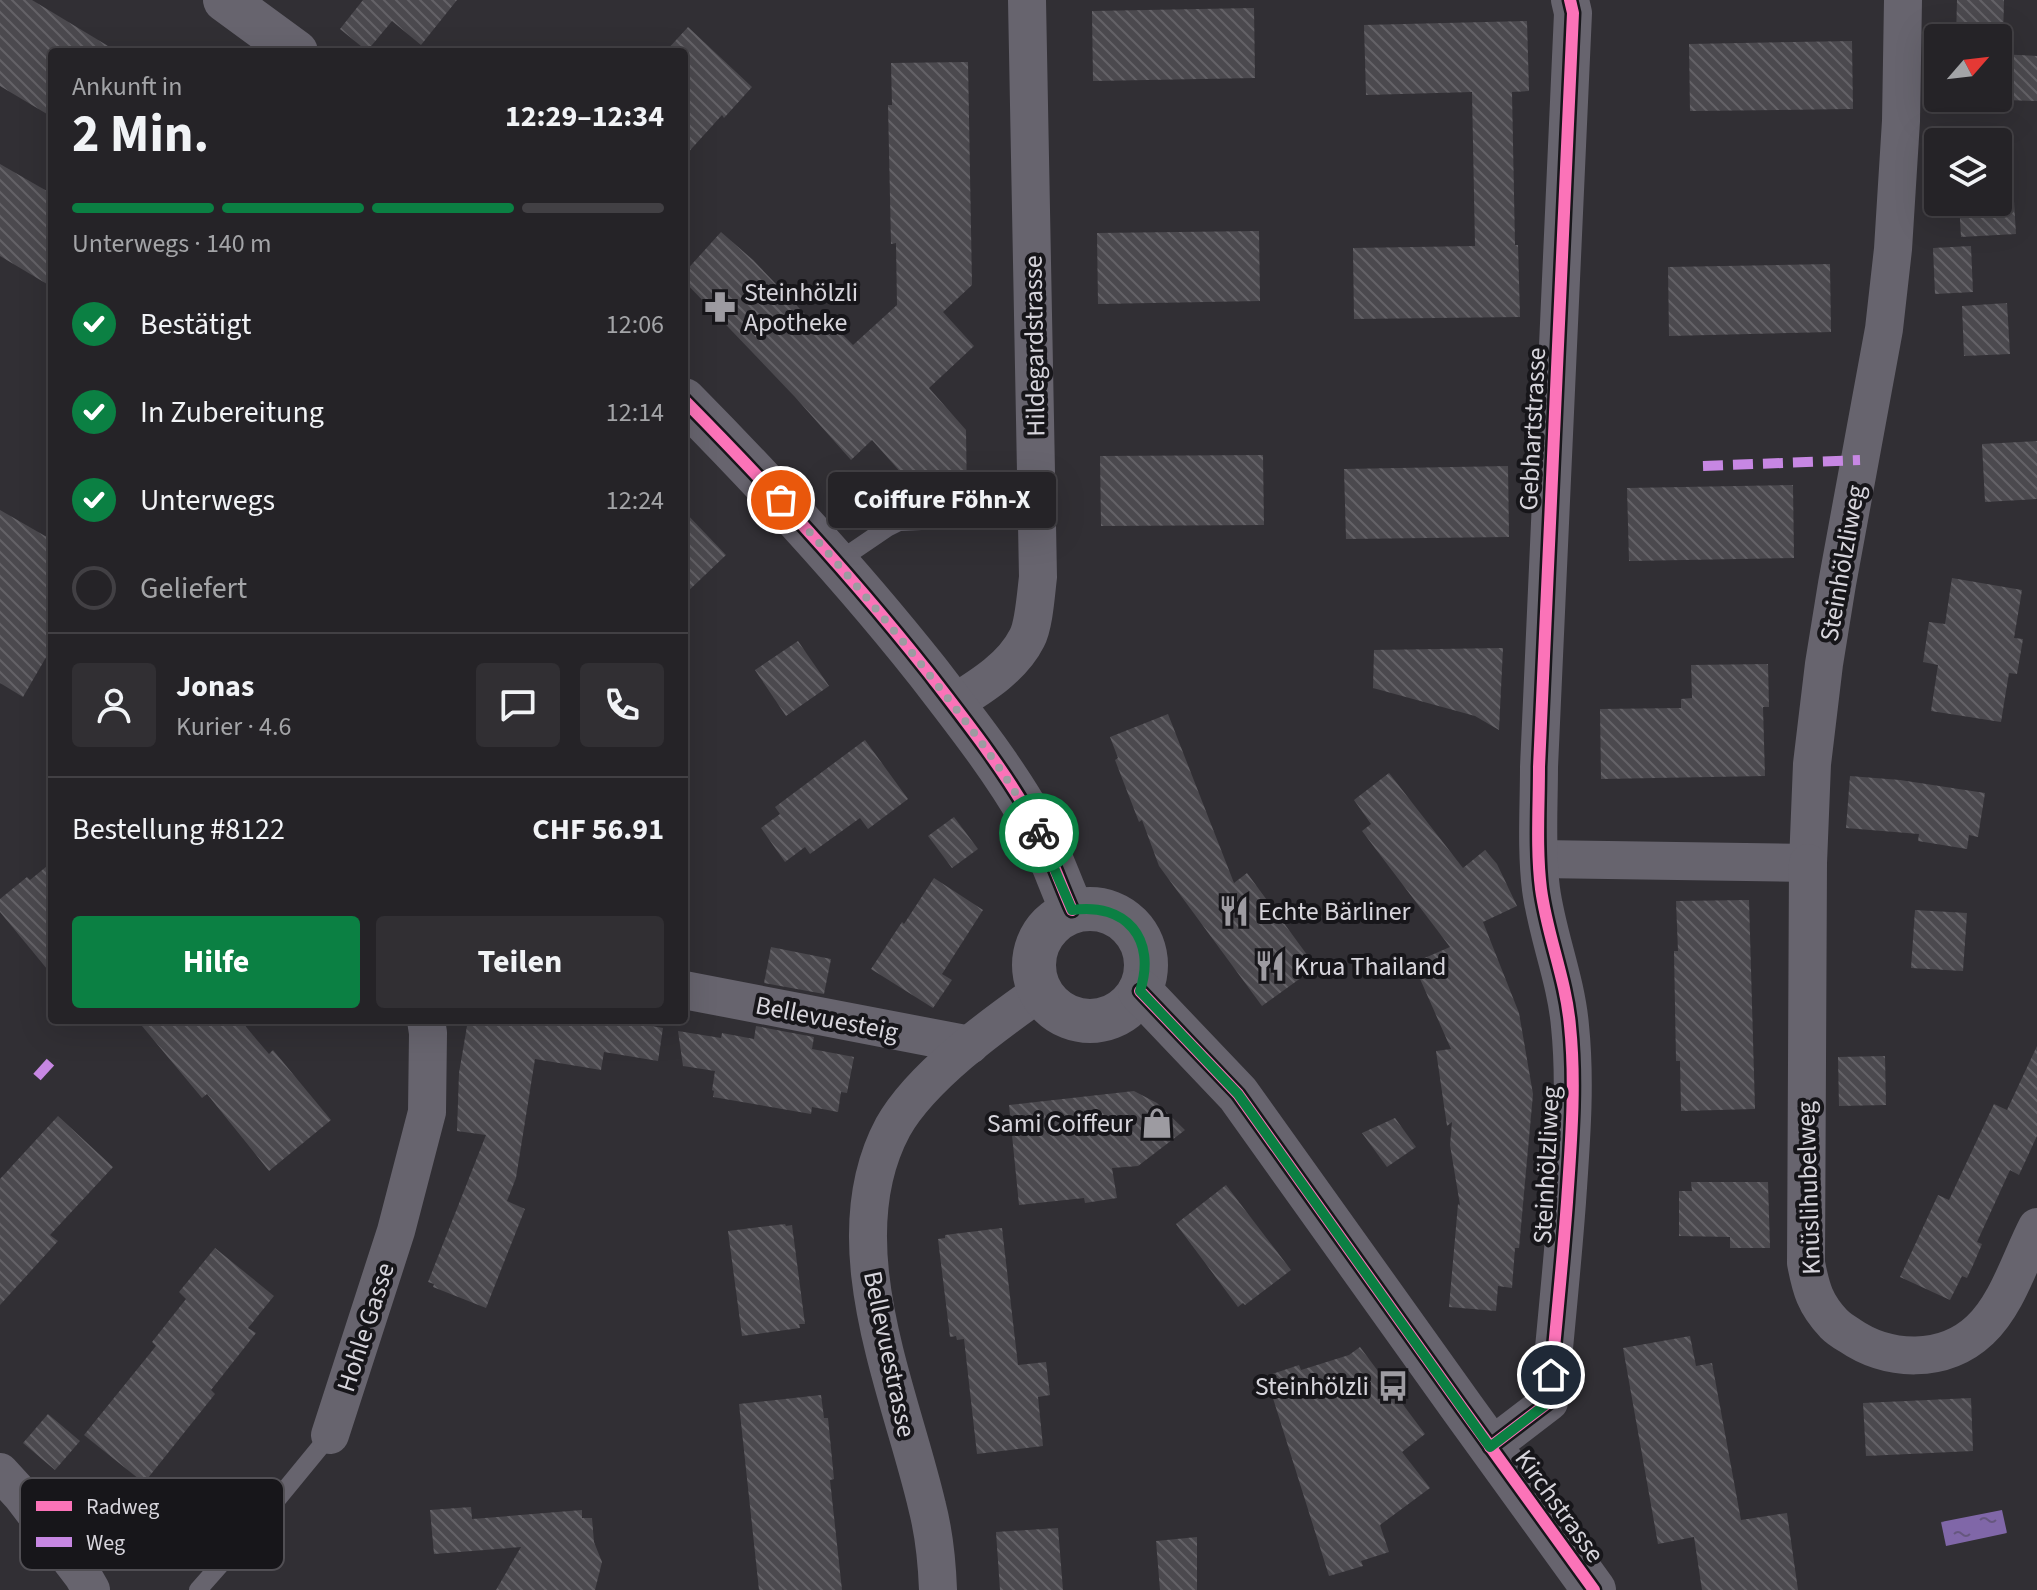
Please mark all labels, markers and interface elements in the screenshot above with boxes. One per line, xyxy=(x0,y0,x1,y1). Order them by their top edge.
north arrow xyxy=(1924,24,2012,112)
map controls xyxy=(1924,24,2012,216)
text: Ankunft in xyxy=(72,68,182,105)
text: 12:29–12:34 xyxy=(505,95,664,138)
text: 2 Min. xyxy=(72,98,209,172)
button: layers xyxy=(1924,128,2012,216)
text: Unterwegs · 140 m xyxy=(72,225,271,262)
street label: Hildegardstrasse xyxy=(1014,255,1055,437)
place label: Steinhölzli Apotheke xyxy=(744,274,858,341)
pharmacy icon: Steinhölzli Apotheke xyxy=(703,290,737,324)
icon: check xyxy=(72,302,116,346)
text: Bestätigt xyxy=(140,303,251,346)
text: 12:06 xyxy=(606,306,664,343)
street label: Gebhartstrasse xyxy=(1510,346,1555,512)
icon: check xyxy=(72,390,116,434)
text: In Zubereitung xyxy=(140,391,324,434)
text: 12:14 xyxy=(606,394,664,431)
pin xyxy=(747,466,815,534)
callout: Coiffure Föhn-X xyxy=(829,472,1057,528)
icon: check xyxy=(72,478,116,522)
icon: bag xyxy=(759,478,803,522)
text: Unterwegs xyxy=(140,479,275,522)
text: Coiffure Föhn-X xyxy=(853,481,1031,518)
text: 12:24 xyxy=(606,482,664,519)
street label: Steinhölzliweg xyxy=(1811,482,1874,644)
text: Geliefert xyxy=(140,567,247,610)
button: person xyxy=(72,663,156,747)
button: chat xyxy=(476,663,560,747)
button: phone xyxy=(580,663,664,747)
text: Jonas xyxy=(176,665,254,708)
text: Kurier · 4.6 xyxy=(176,708,291,745)
courier xyxy=(999,793,1079,873)
text: Bestellung #8122 xyxy=(72,808,285,851)
text: CHF 56.91 xyxy=(532,808,664,851)
icon: bike xyxy=(1017,811,1061,855)
place label: Echte Bärliner xyxy=(1258,893,1412,930)
restaurant icon: Echte Bärliner xyxy=(1217,894,1251,928)
button: Hilfe xyxy=(72,916,360,1008)
button: Teilen xyxy=(376,916,664,1008)
place label: Krua Thailand xyxy=(1294,948,1447,985)
restaurant icon: Krua Thailand xyxy=(1253,949,1287,983)
street label: Bellevuesteig xyxy=(752,987,902,1050)
street label: Steinhölzliweg xyxy=(1524,1085,1569,1245)
street label: Knüslihubelweg xyxy=(1787,1100,1830,1276)
place label: Sami Coiffeur xyxy=(987,1105,1134,1142)
shop icon: Sami Coiffeur xyxy=(1140,1106,1174,1140)
street label: Hohle Gasse xyxy=(327,1258,404,1396)
street label: Bellevuestrasse xyxy=(854,1268,925,1441)
pin xyxy=(1517,1341,1585,1409)
icon: home xyxy=(1529,1353,1573,1397)
place label: Steinhölzli xyxy=(1255,1368,1369,1405)
bus stop icon: Steinhölzli xyxy=(1376,1369,1410,1403)
street label: Kirchstrasse xyxy=(1506,1442,1613,1570)
legend xyxy=(20,1478,284,1570)
text: Radweg xyxy=(86,1491,159,1523)
text: Weg xyxy=(86,1527,125,1559)

